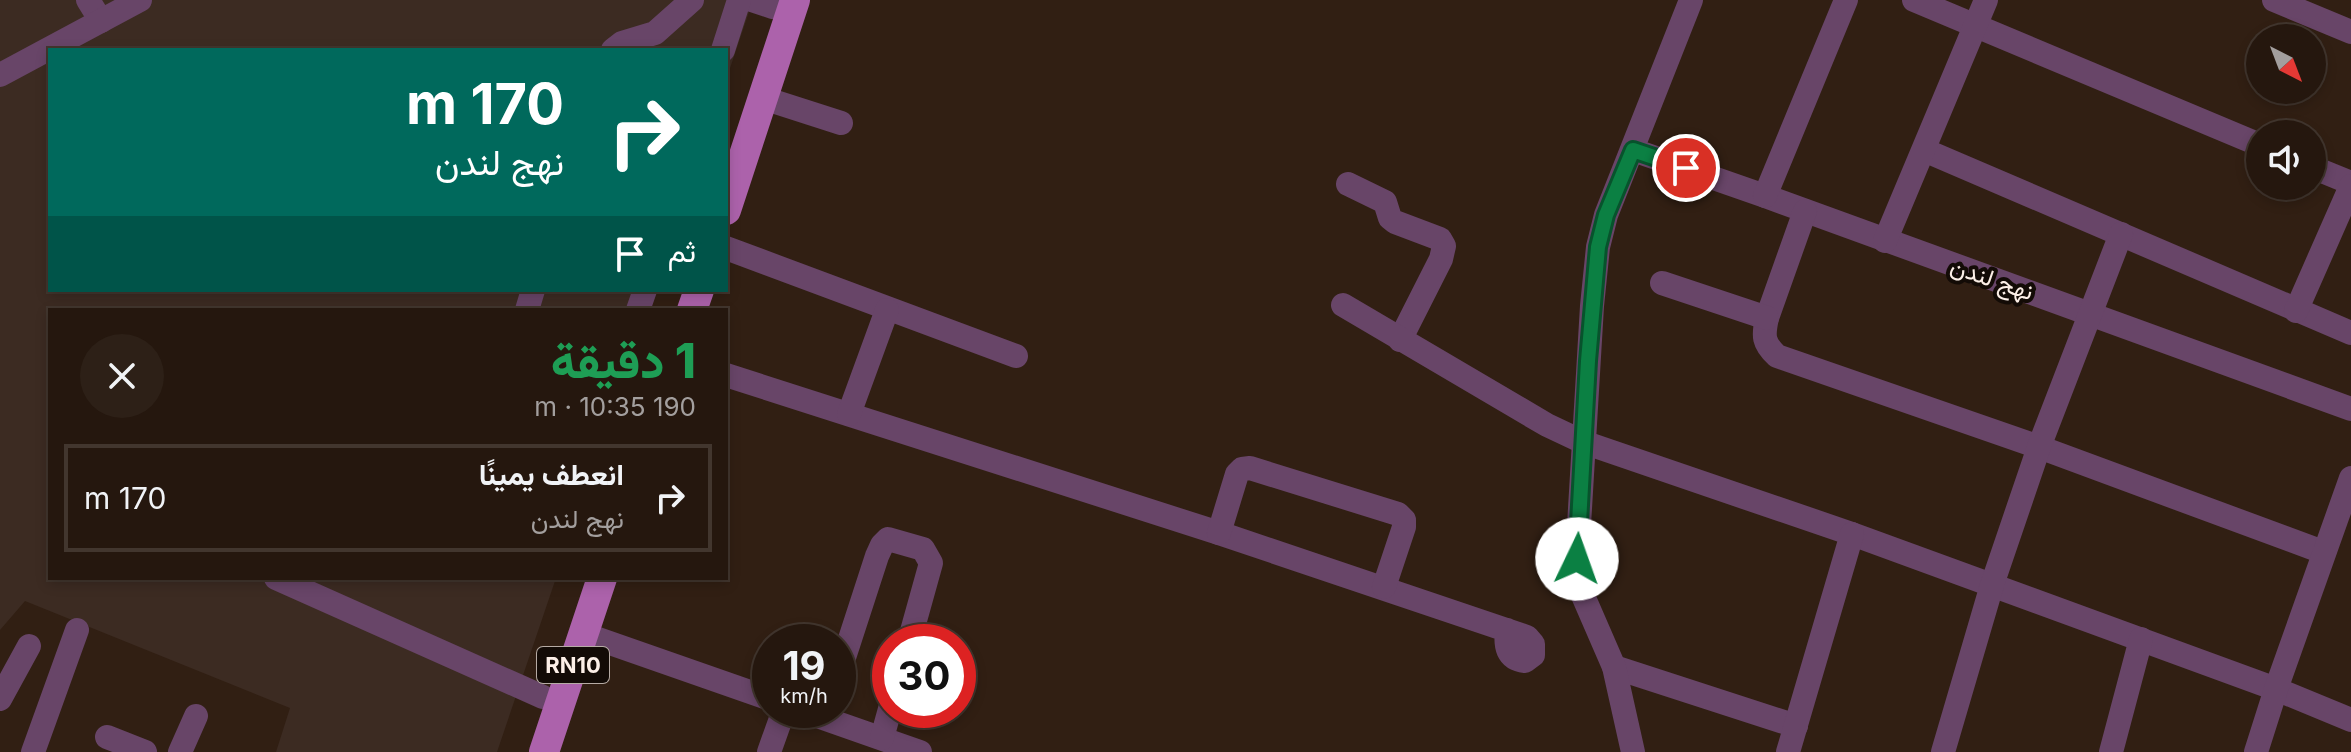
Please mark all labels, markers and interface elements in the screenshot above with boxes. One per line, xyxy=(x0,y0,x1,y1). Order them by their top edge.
north arrow xyxy=(2246,24,2326,104)
map controls xyxy=(2246,24,2326,200)
text: 170 m xyxy=(406,70,564,138)
icon: right xyxy=(592,80,696,184)
button: sound xyxy=(2246,120,2326,200)
pin xyxy=(1652,134,1720,202)
text: نهج لندن xyxy=(435,140,564,184)
icon: arrive xyxy=(1664,146,1708,190)
icon: arrive xyxy=(608,232,652,276)
text: ثم xyxy=(668,233,696,269)
street label: نهج لندن xyxy=(1946,251,2038,309)
text: 1 دقيقة xyxy=(551,331,696,390)
button: close xyxy=(80,334,164,418)
text: 190 m · 10:35 xyxy=(534,391,696,422)
text: انعطف يمينًا xyxy=(479,456,624,492)
icon: right xyxy=(648,476,692,520)
text: 170 m xyxy=(84,480,166,516)
text: نهج لندن xyxy=(531,503,624,534)
position arrow xyxy=(1535,517,1619,601)
speed limit sign: 30 xyxy=(872,624,976,728)
text: 19 xyxy=(782,641,826,690)
road number: RN10 xyxy=(537,647,609,683)
text: km/h xyxy=(780,684,828,708)

